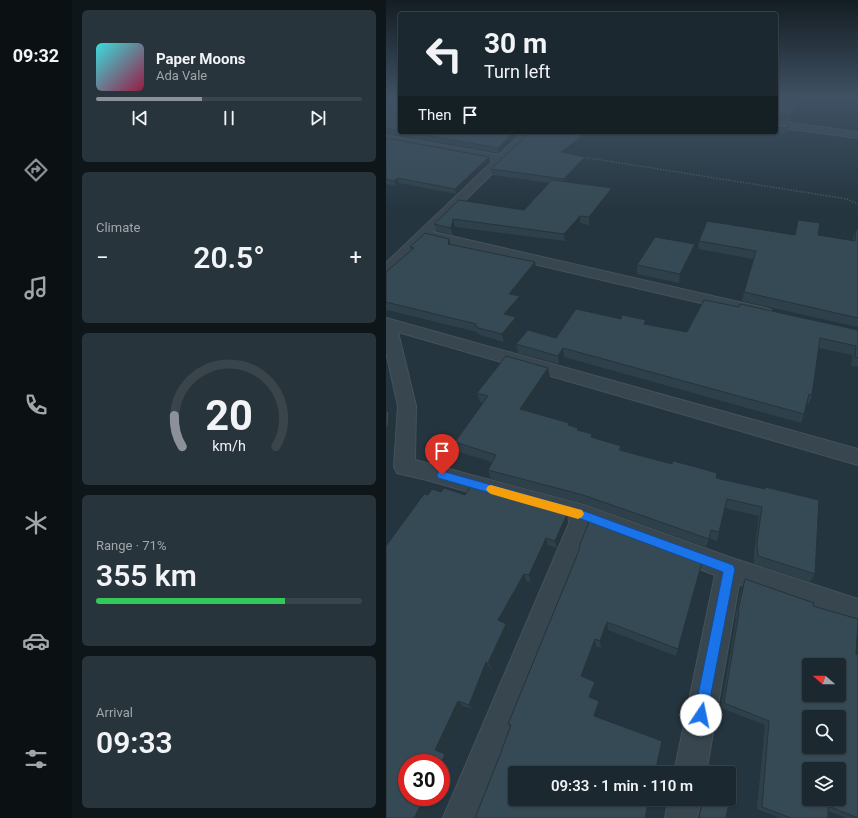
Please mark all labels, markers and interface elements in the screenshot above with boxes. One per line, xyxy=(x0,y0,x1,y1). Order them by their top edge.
text: 30 m xyxy=(484,27,547,60)
icon: left xyxy=(418,28,470,80)
text: 09:32 xyxy=(13,45,59,66)
text: Paper Moons xyxy=(156,50,246,68)
text: Turn left xyxy=(484,61,550,82)
text: Ada Vale xyxy=(156,68,207,83)
icon: arrive xyxy=(459,104,481,126)
text: Then xyxy=(418,106,451,124)
icon: previous xyxy=(129,107,151,129)
icon: pause xyxy=(218,107,240,129)
icon: next xyxy=(307,107,329,129)
icon: directions xyxy=(22,156,50,184)
text: Climate xyxy=(96,220,140,235)
text: 20.5° xyxy=(193,240,265,275)
text: − xyxy=(96,245,109,270)
text: + xyxy=(350,245,362,270)
icon: music xyxy=(22,274,50,302)
icon: phone xyxy=(22,391,50,419)
text: 20 xyxy=(205,391,253,440)
pin xyxy=(425,434,459,475)
text: km/h xyxy=(212,438,246,454)
icon: arrive xyxy=(431,440,453,462)
icon: climate xyxy=(22,509,50,537)
text: Range · 71% xyxy=(96,538,166,553)
text: 355 km xyxy=(96,558,197,593)
icon: car xyxy=(22,627,50,655)
north arrow xyxy=(802,658,846,702)
map controls xyxy=(802,658,846,806)
position arrow xyxy=(680,694,722,736)
text: Arrival xyxy=(96,705,133,720)
button: search xyxy=(802,710,846,754)
text: 09:33 xyxy=(96,725,173,760)
icon: filters xyxy=(22,745,50,773)
speed limit sign: 30 xyxy=(398,754,450,806)
button: layers xyxy=(802,762,846,806)
text: 09:33 · 1 min · 110 m xyxy=(551,777,693,795)

